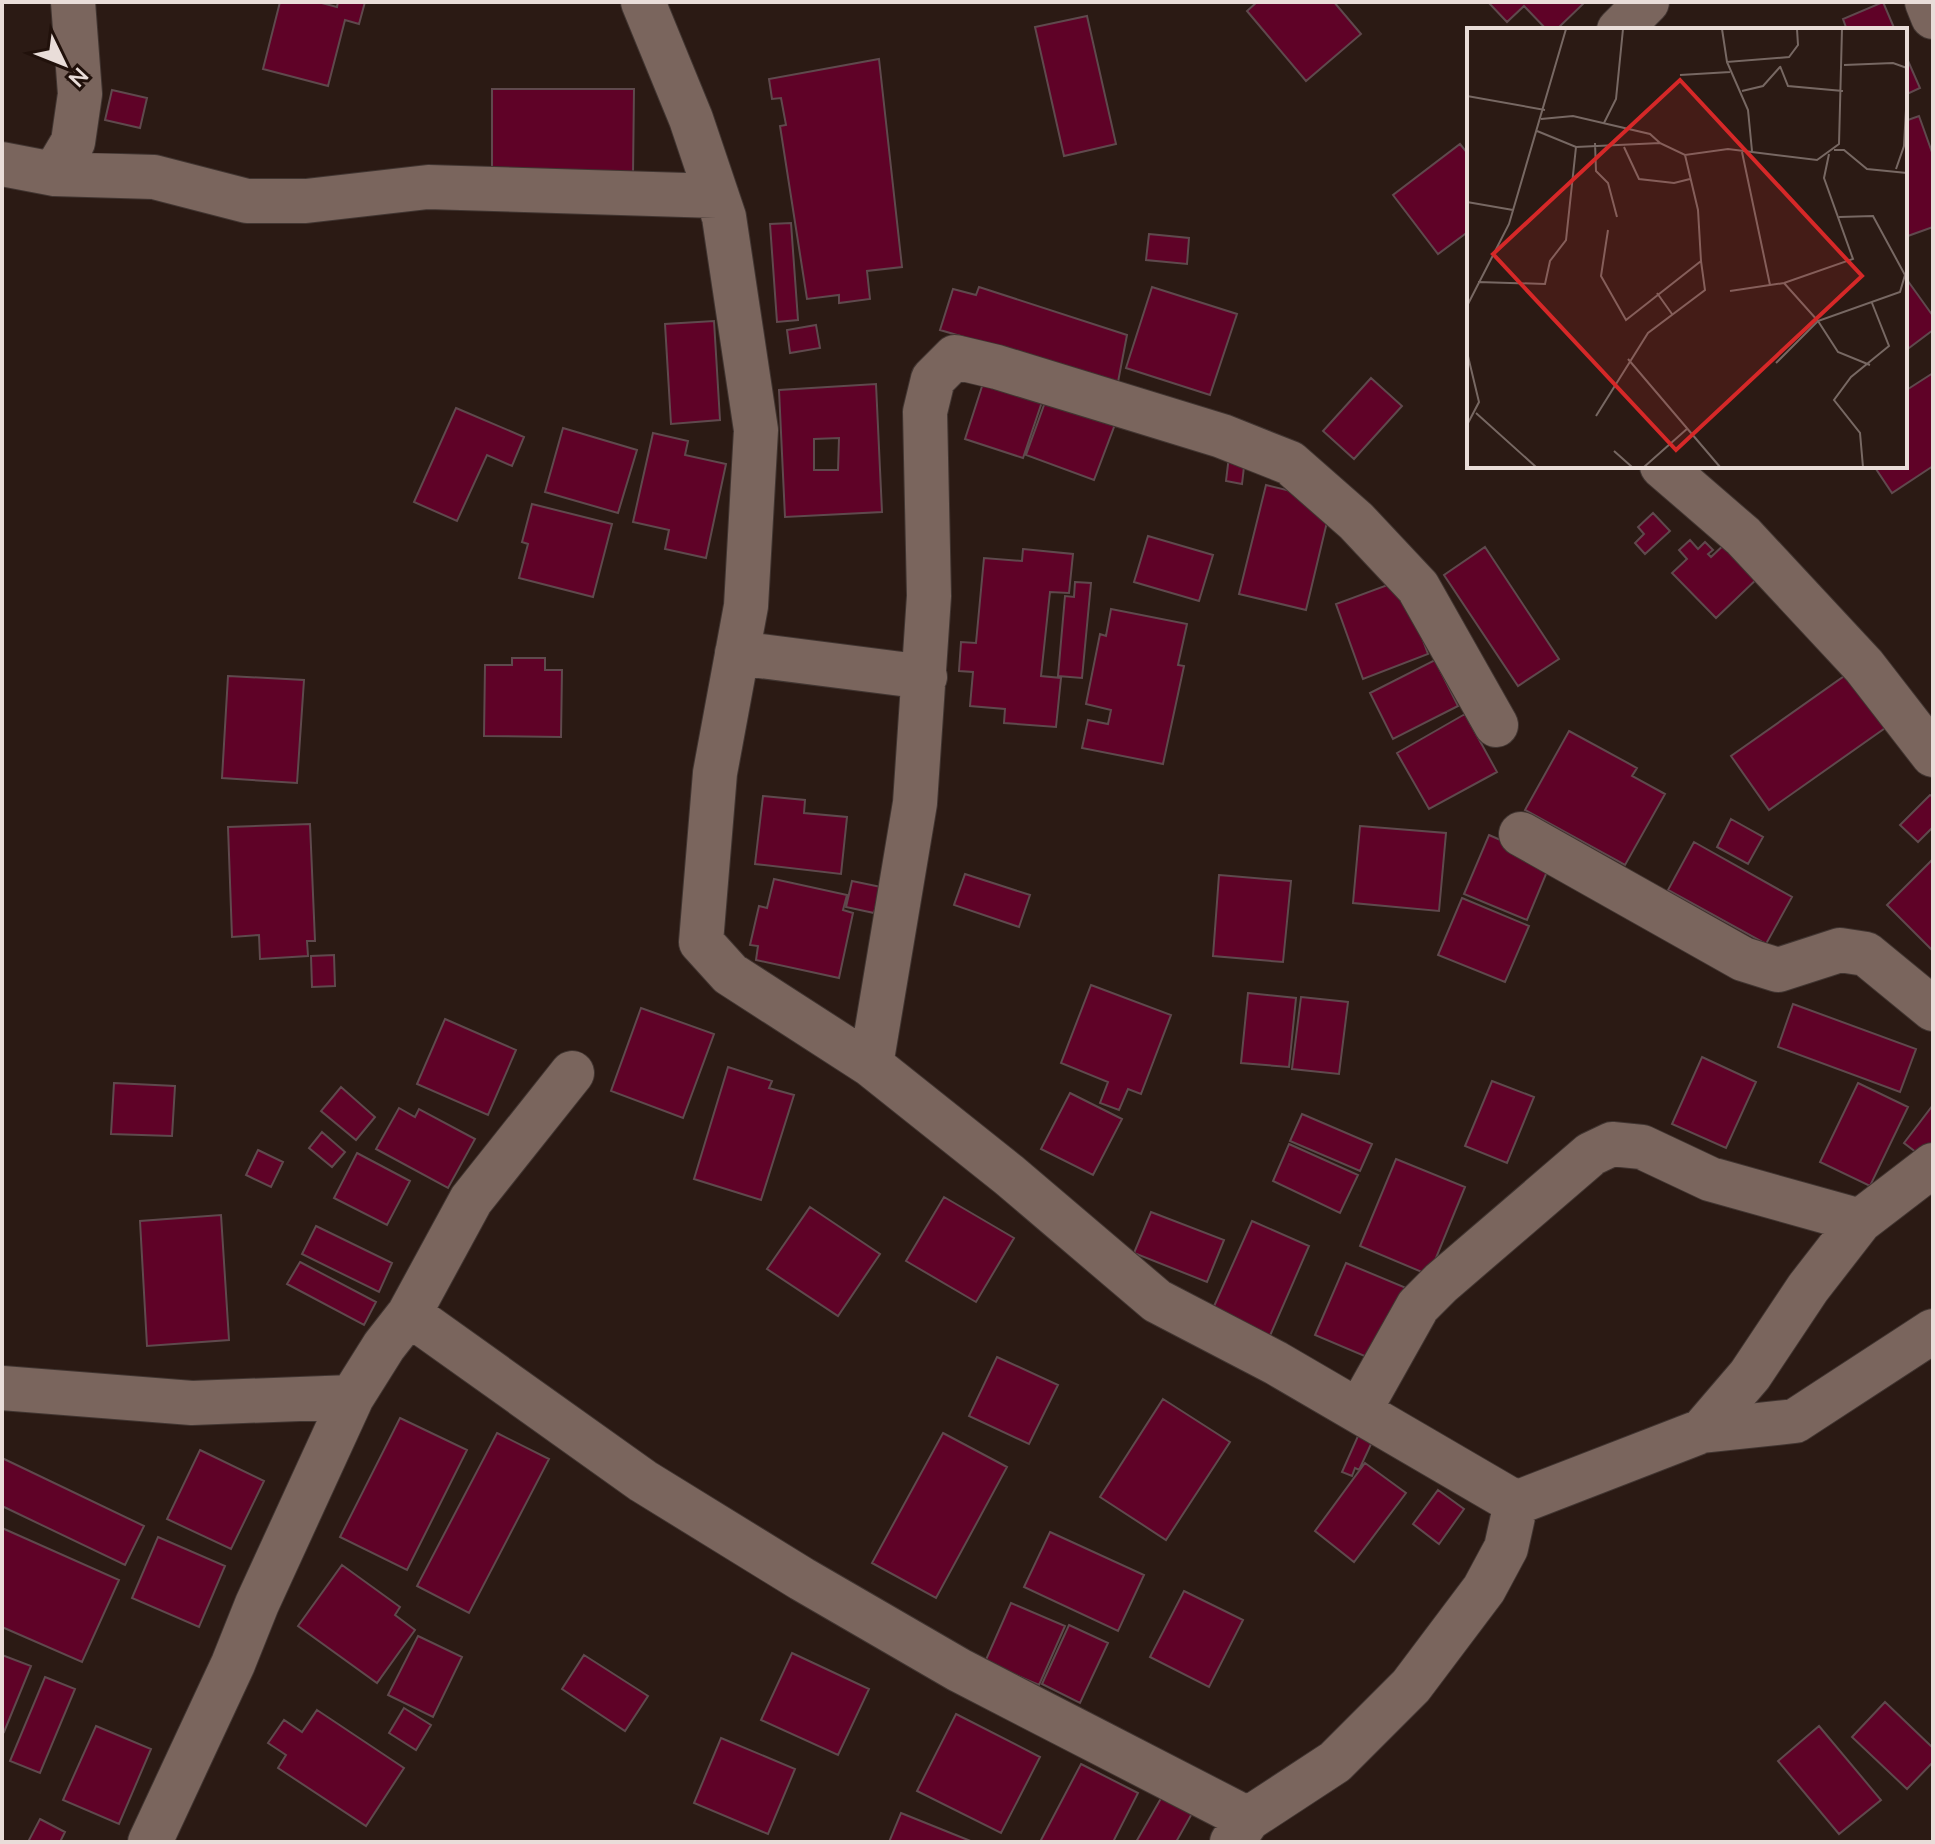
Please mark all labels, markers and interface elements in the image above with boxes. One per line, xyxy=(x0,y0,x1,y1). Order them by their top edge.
north arrow xyxy=(24,24,104,104)
inset map xyxy=(1467,28,1907,468)
text: N xyxy=(63,62,95,93)

